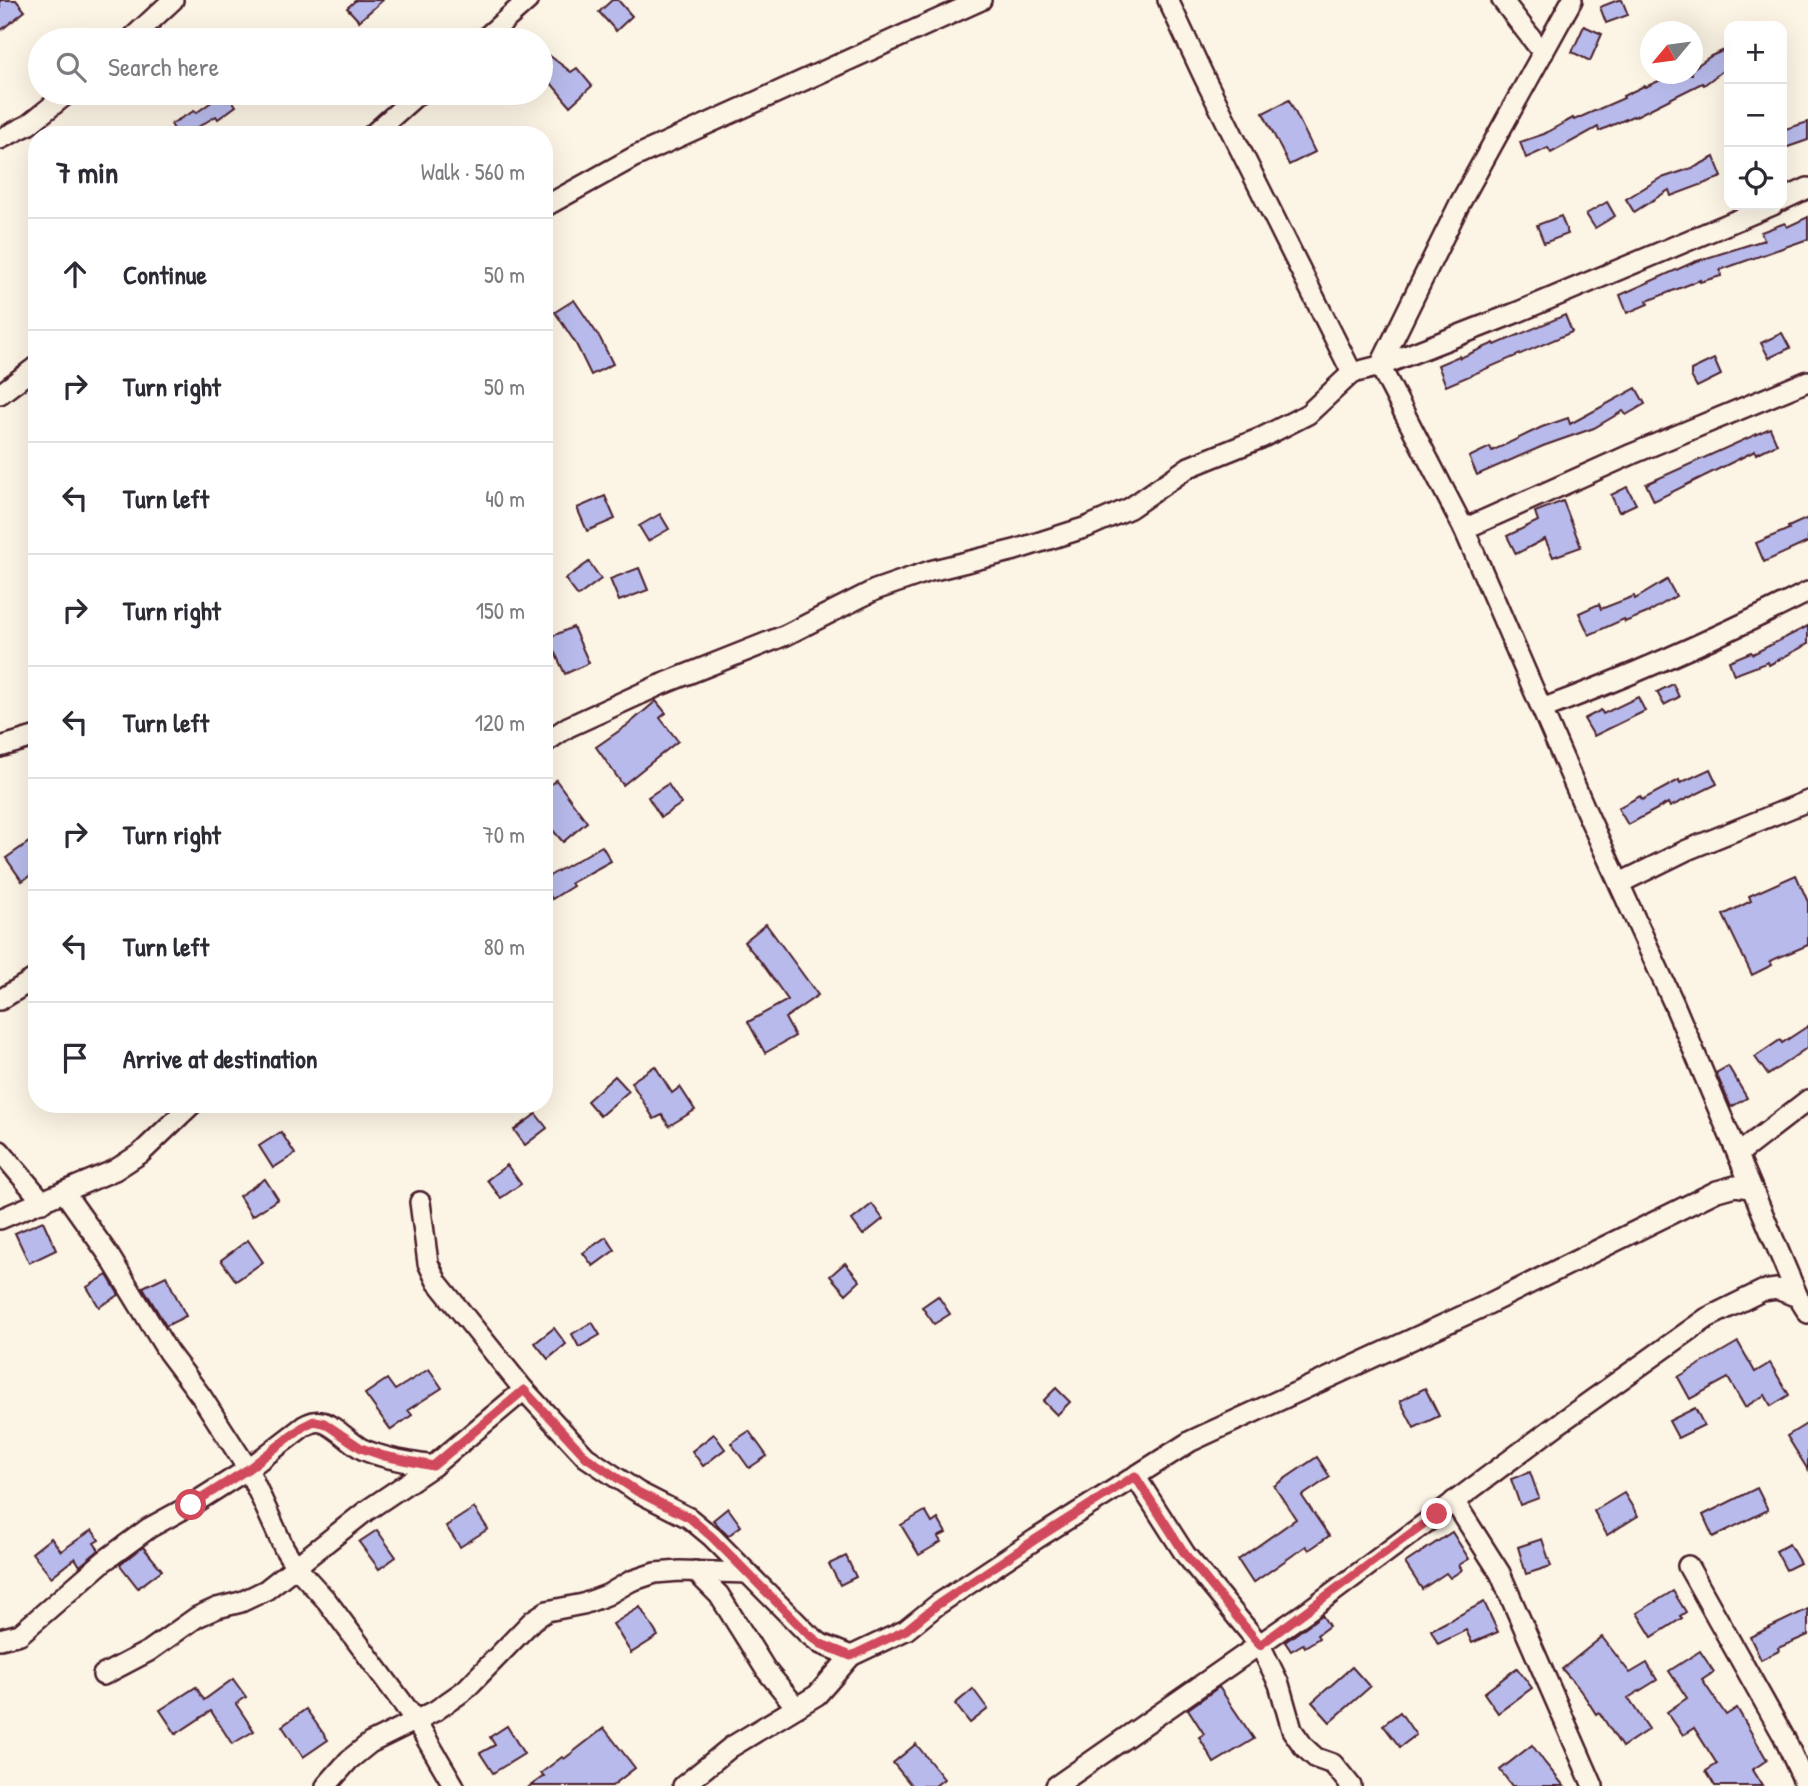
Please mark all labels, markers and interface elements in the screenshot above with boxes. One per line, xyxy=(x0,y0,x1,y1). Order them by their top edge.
north arrow xyxy=(1640,21,1703,84)
map controls xyxy=(1724,21,1787,210)
button: + xyxy=(1724,21,1787,84)
search box xyxy=(28,28,553,105)
icon: search xyxy=(52,48,90,86)
text: Search here xyxy=(108,49,219,84)
button: − xyxy=(1724,84,1787,147)
button: locate xyxy=(1724,147,1787,210)
text: 7 min xyxy=(56,152,118,192)
text: Walk · 560 m xyxy=(421,156,525,187)
icon: ahead xyxy=(56,255,94,293)
text: Continue xyxy=(123,257,207,292)
text: 50 m xyxy=(484,259,525,290)
icon: right xyxy=(56,367,94,405)
text: Turn right xyxy=(123,369,221,404)
text: 50 m xyxy=(484,371,525,402)
icon: left xyxy=(56,479,94,517)
text: Turn left xyxy=(123,481,209,516)
text: 40 m xyxy=(485,483,525,514)
icon: right xyxy=(56,591,94,629)
text: Turn right xyxy=(123,593,221,628)
text: 150 m xyxy=(476,595,525,626)
icon: left xyxy=(56,703,94,741)
text: Turn left xyxy=(123,705,209,740)
text: 120 m xyxy=(475,707,525,738)
icon: right xyxy=(56,815,94,853)
text: Turn right xyxy=(123,817,221,852)
text: 70 m xyxy=(482,819,525,850)
icon: left xyxy=(56,927,94,965)
text: Turn left xyxy=(123,929,209,964)
text: 80 m xyxy=(484,931,525,962)
icon: arrive xyxy=(56,1039,94,1077)
text: Arrive at destination xyxy=(123,1041,318,1076)
route start xyxy=(175,1489,206,1520)
route end xyxy=(1421,1498,1452,1529)

